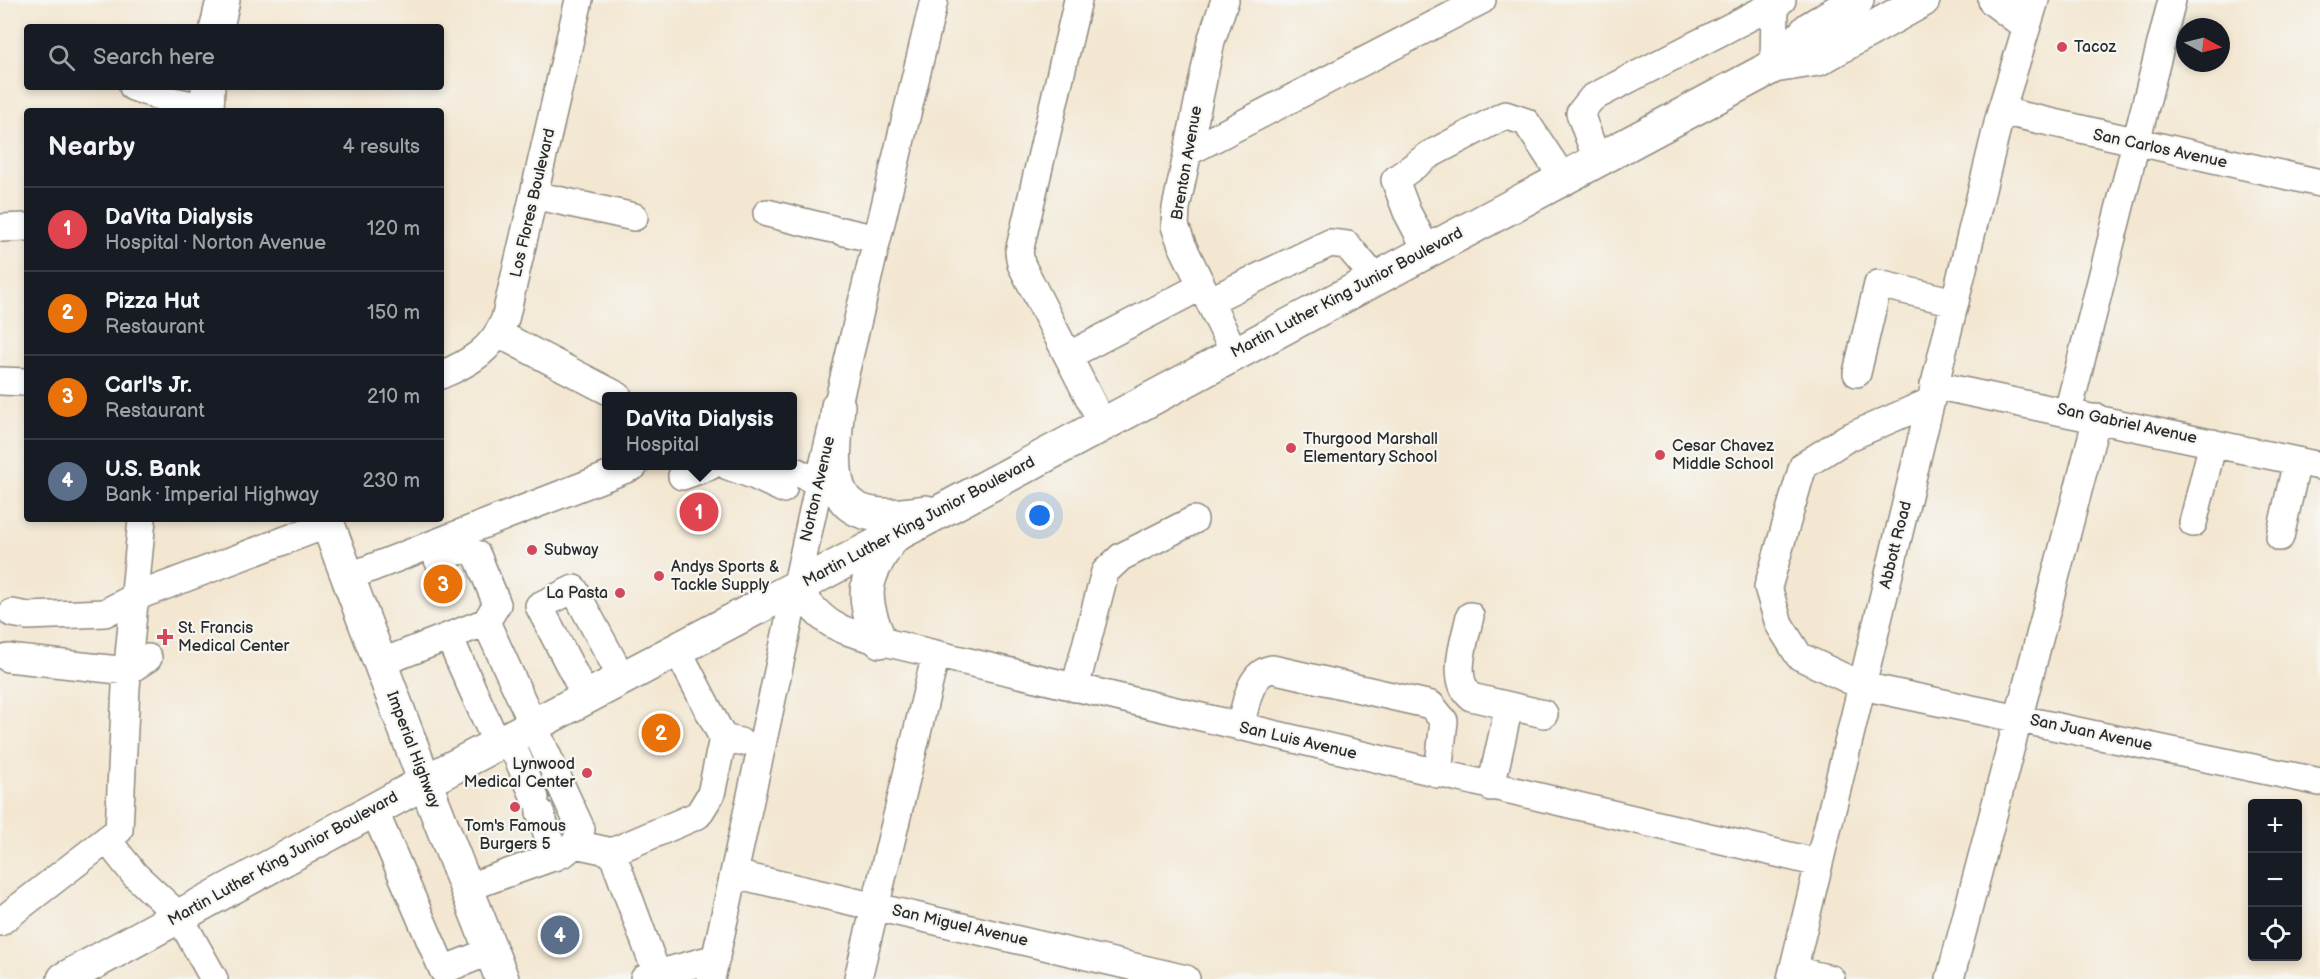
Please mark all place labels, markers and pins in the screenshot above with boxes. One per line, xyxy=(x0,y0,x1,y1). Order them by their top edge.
place label: Tacoz xyxy=(2074,38,2116,57)
marker: Tacoz xyxy=(2055,40,2069,54)
place label: Thurgood Marshall Elementary School xyxy=(1303,430,1438,467)
place label: Cesar Chavez Middle School xyxy=(1672,437,1774,474)
marker: Thurgood Marshall Elementary School xyxy=(1284,441,1298,455)
marker: Cesar Chavez Middle School xyxy=(1653,448,1667,462)
pin: 1 xyxy=(680,490,718,534)
place label: Subway xyxy=(544,541,599,560)
marker: Subway xyxy=(525,543,539,557)
place label: Andys Sports & Tackle Supply xyxy=(671,558,780,595)
pin: 3 xyxy=(424,562,462,606)
marker: Andys Sports & Tackle Supply xyxy=(652,569,666,583)
place label: La Pasta xyxy=(546,584,608,603)
marker: La Pasta xyxy=(613,586,627,600)
place label: St. Francis Medical Center xyxy=(178,619,289,656)
marker: St. Francis Medical Center xyxy=(156,628,174,646)
pin: 2 xyxy=(642,710,680,756)
place label: Lynwood Medical Center xyxy=(464,755,575,792)
marker: Lynwood Medical Center xyxy=(580,766,594,780)
marker: Tom's Famous Burgers 5 xyxy=(508,800,522,814)
place label: Tom's Famous Burgers 5 xyxy=(464,817,566,854)
pin: 4 xyxy=(540,912,580,958)

